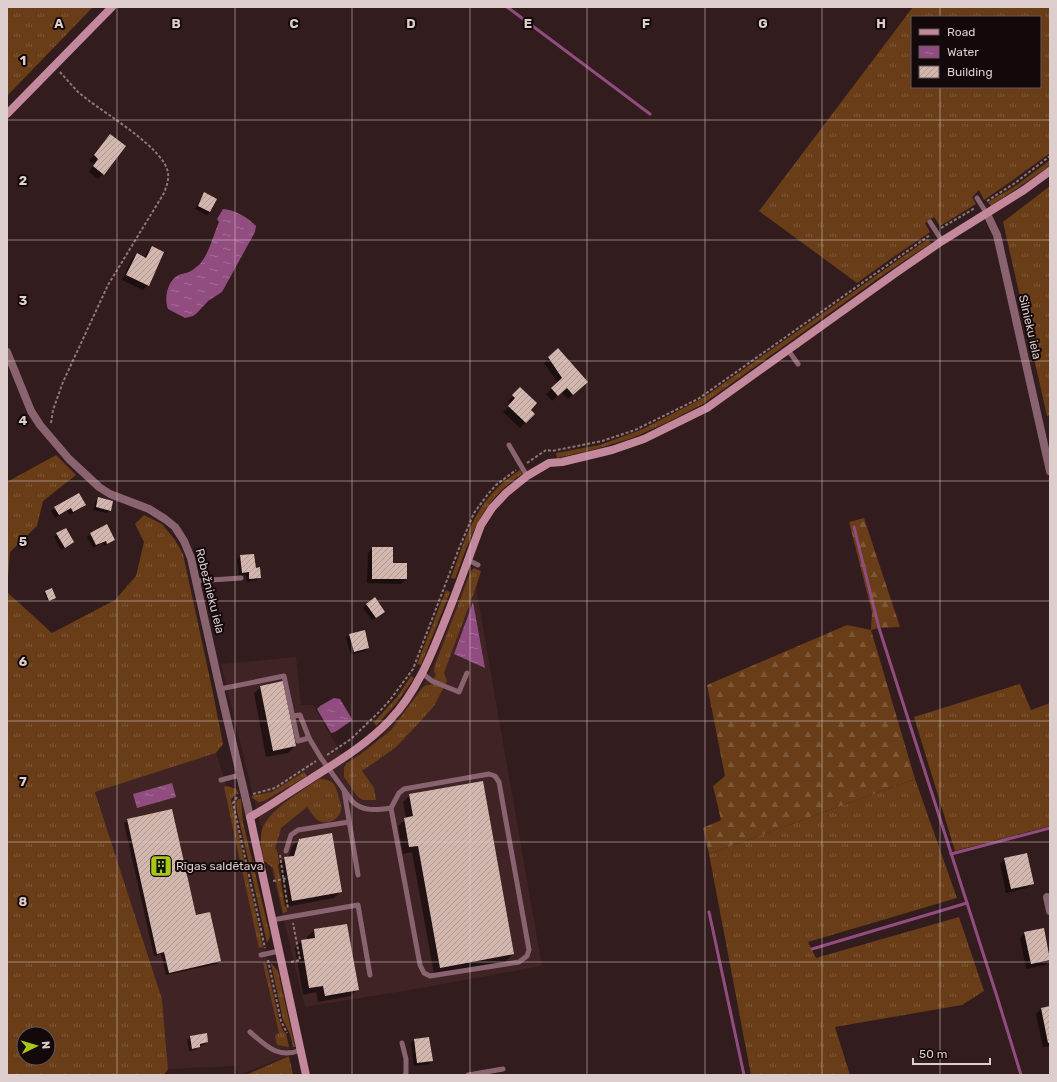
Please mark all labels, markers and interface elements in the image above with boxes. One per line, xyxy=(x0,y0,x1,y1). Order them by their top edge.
text: A xyxy=(54,16,64,31)
text: B xyxy=(171,16,181,31)
text: C xyxy=(289,16,299,31)
text: D xyxy=(406,16,416,31)
text: E xyxy=(524,16,532,31)
text: F xyxy=(642,16,650,31)
text: G xyxy=(758,16,768,31)
text: H xyxy=(876,16,886,31)
legend xyxy=(911,16,1041,88)
text: Road xyxy=(947,25,975,39)
text: Water xyxy=(947,45,979,59)
text: 1 xyxy=(20,53,26,68)
text: Building xyxy=(947,65,993,79)
text: 2 xyxy=(19,173,27,188)
text: 3 xyxy=(19,293,28,308)
street label: Silnieku iela xyxy=(1016,293,1044,361)
text: 4 xyxy=(19,413,28,428)
text: 5 xyxy=(19,534,27,549)
street label: Robežnieku iela xyxy=(193,547,227,635)
text: 6 xyxy=(19,654,28,669)
text: 7 xyxy=(19,774,27,789)
building icon: Rīgas saldētava xyxy=(148,853,174,879)
place label: Rīgas saldētava xyxy=(176,859,263,873)
text: 8 xyxy=(19,894,28,909)
north arrow xyxy=(16,1026,56,1066)
scale bar xyxy=(913,1040,990,1066)
text: N xyxy=(39,1041,52,1050)
text: 50 m xyxy=(919,1047,947,1061)

